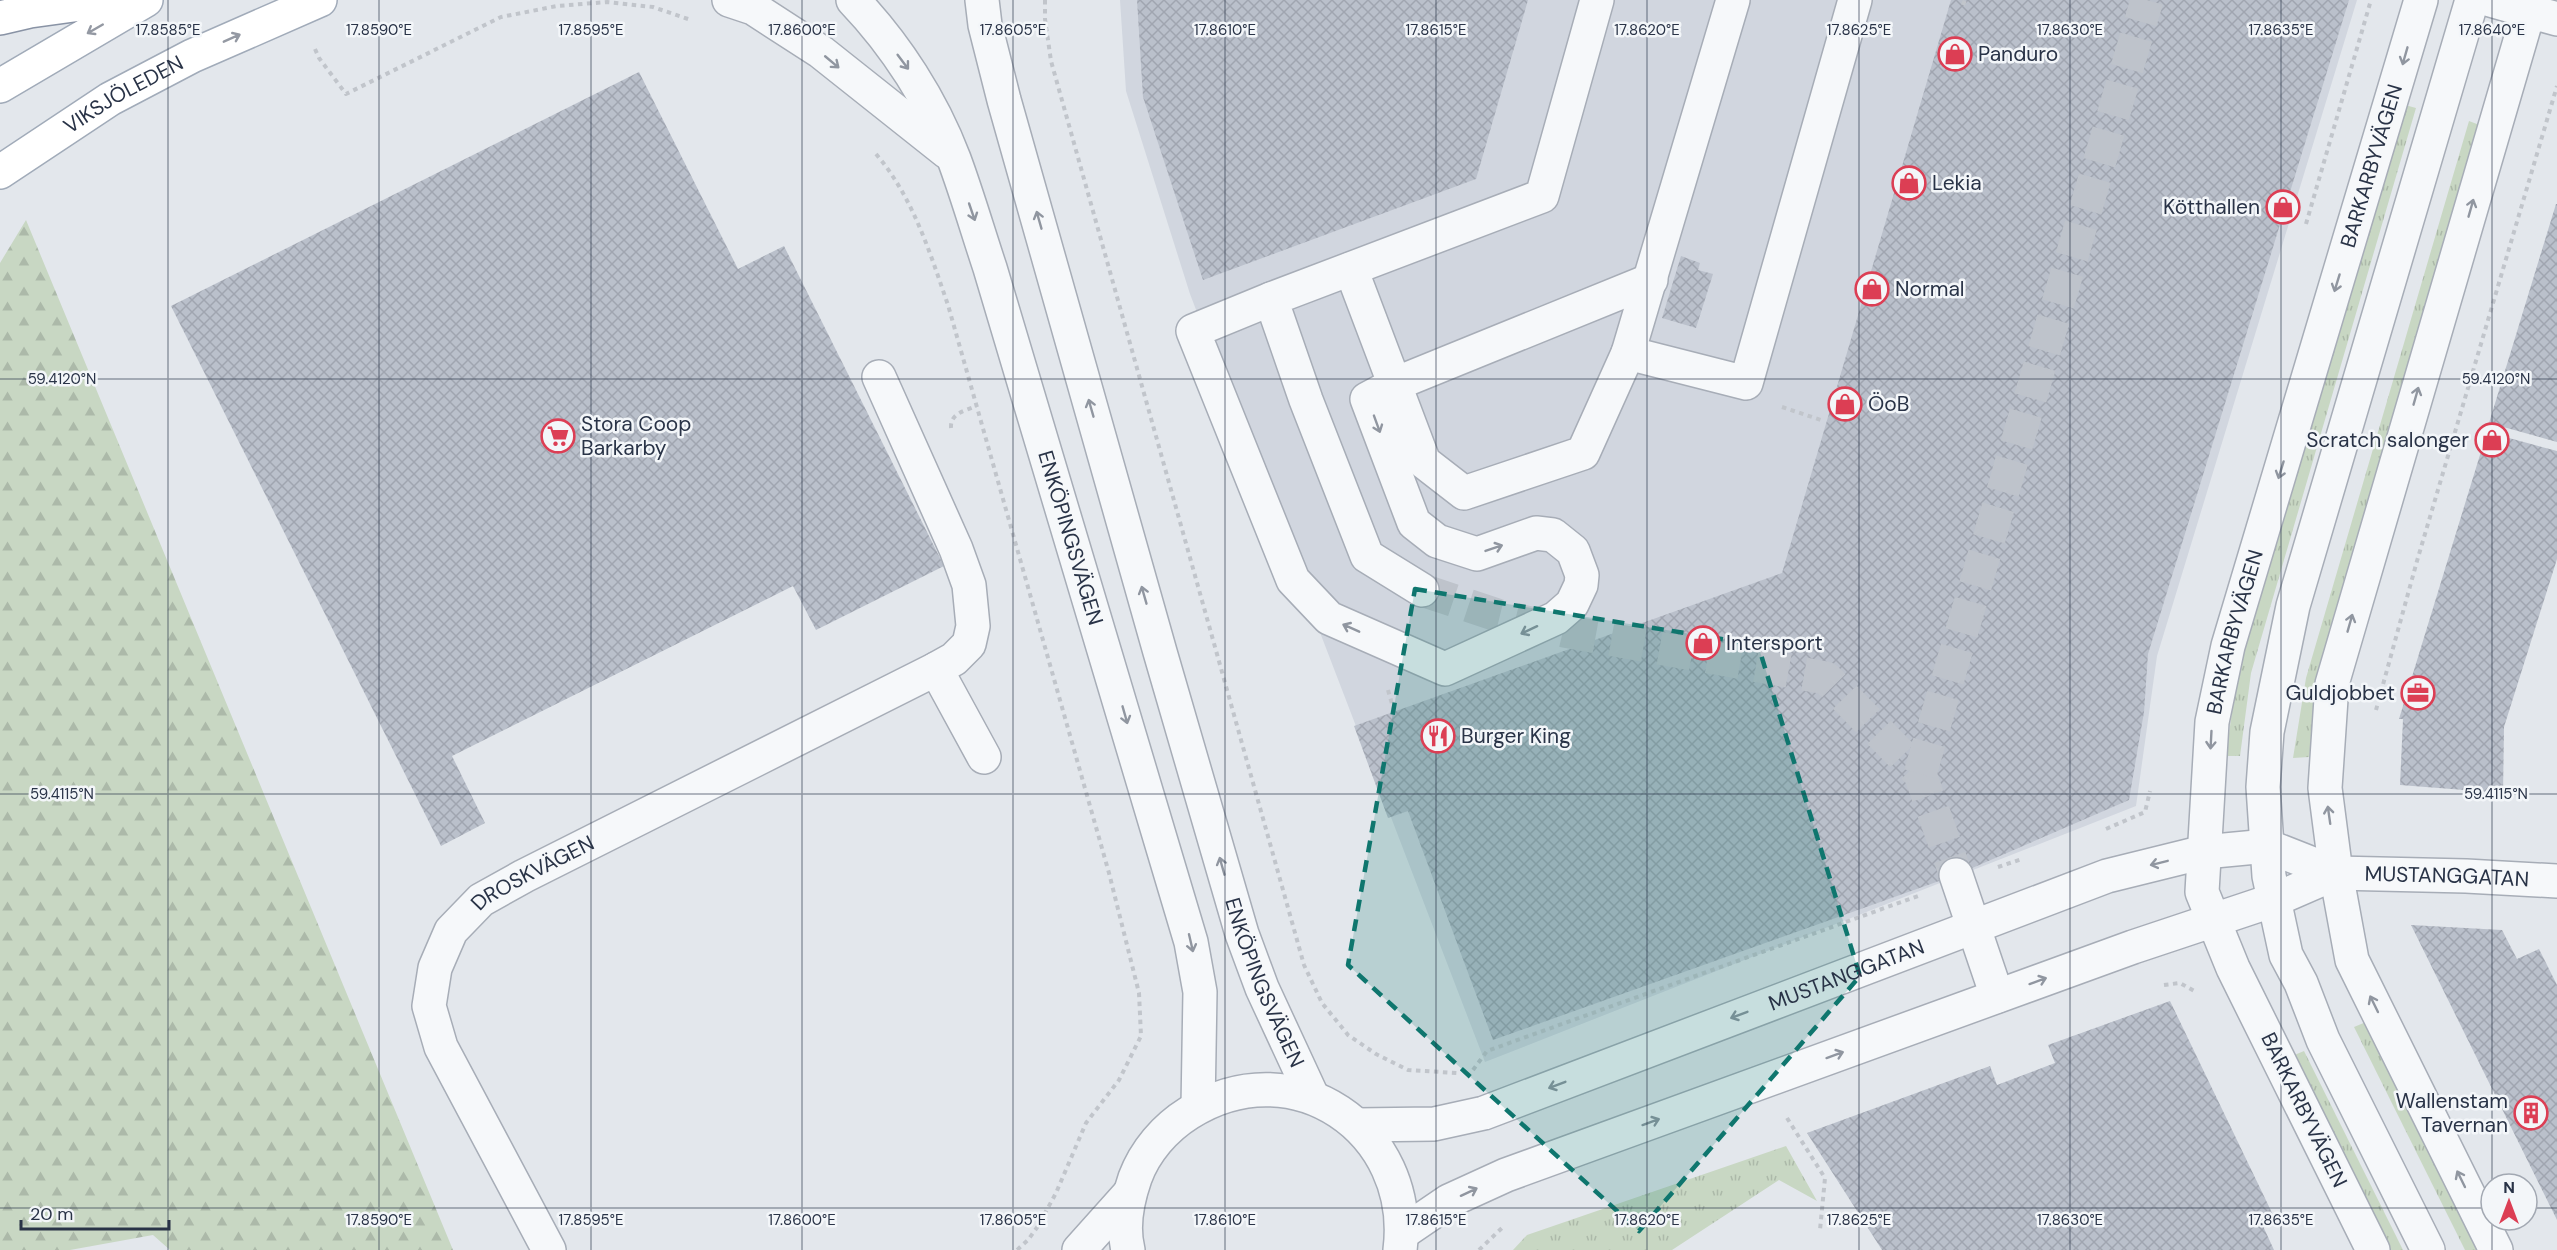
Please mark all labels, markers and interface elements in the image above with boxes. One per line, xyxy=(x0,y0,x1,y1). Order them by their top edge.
text: 17.8585°E xyxy=(136,20,200,40)
text: 17.8590°E xyxy=(346,20,412,40)
text: 17.8595°E xyxy=(559,20,623,40)
text: 17.8600°E xyxy=(768,20,836,40)
text: 17.8605°E xyxy=(980,20,1046,40)
text: 17.8610°E xyxy=(1194,20,1256,40)
text: 17.8615°E xyxy=(1406,20,1466,40)
text: 17.8620°E xyxy=(1614,20,1680,40)
text: 17.8625°E xyxy=(1827,20,1891,40)
text: 17.8630°E xyxy=(2037,20,2103,40)
text: 17.8635°E xyxy=(2249,20,2313,40)
text: 17.8640°E xyxy=(2459,20,2525,40)
one-way arrow xyxy=(87,24,104,36)
one-way arrow xyxy=(222,31,240,43)
shop icon: Panduro xyxy=(1937,36,1973,72)
place label: Panduro xyxy=(1978,40,2058,68)
one-way arrow xyxy=(2399,46,2410,65)
street label: VIKSJÖLEDEN xyxy=(58,49,188,140)
one-way arrow xyxy=(896,54,909,70)
one-way arrow xyxy=(824,56,840,69)
street label: BARKARBYVÄGEN xyxy=(2334,81,2409,251)
shop icon: Lekia xyxy=(1891,165,1927,201)
place label: Lekia xyxy=(1932,169,1982,197)
shop icon: Kötthallen xyxy=(2265,189,2301,225)
place label: Kötthallen xyxy=(2163,193,2260,221)
one-way arrow xyxy=(2466,199,2477,218)
one-way arrow xyxy=(967,202,978,221)
one-way arrow xyxy=(1033,211,1044,230)
shop icon: Normal xyxy=(1854,271,1890,307)
one-way arrow xyxy=(2331,273,2342,292)
place label: Normal xyxy=(1895,275,1965,303)
text: 59.4120°N xyxy=(28,369,96,389)
text: 59.4120°N xyxy=(2462,369,2530,389)
shop icon: ÖoB xyxy=(1827,386,1863,422)
one-way arrow xyxy=(2411,387,2422,406)
place label: ÖoB xyxy=(1868,390,1909,418)
one-way arrow xyxy=(1085,399,1096,418)
place label: Stora Coop Barkarby xyxy=(581,410,691,462)
one-way arrow xyxy=(1372,414,1383,433)
supermarket icon: Stora Coop Barkarby xyxy=(540,418,576,454)
shop icon: Scratch salonger xyxy=(2474,422,2510,458)
place label: Scratch salonger xyxy=(2306,426,2469,454)
street label: ENKÖPINGSVÄGEN xyxy=(1031,447,1110,629)
one-way arrow xyxy=(2275,460,2286,479)
one-way arrow xyxy=(1484,542,1503,553)
street label: BARKARBYVÄGEN xyxy=(2200,546,2270,717)
one-way arrow xyxy=(1138,586,1149,605)
one-way arrow xyxy=(2345,614,2356,633)
one-way arrow xyxy=(1343,621,1361,633)
one-way arrow xyxy=(1520,625,1538,637)
shop icon: Intersport xyxy=(1685,625,1721,661)
place label: Intersport xyxy=(1726,629,1823,657)
office icon: Guldjobbet xyxy=(2400,675,2436,711)
place label: Guldjobbet xyxy=(2286,679,2395,707)
one-way arrow xyxy=(1120,706,1131,725)
restaurant icon: Burger King xyxy=(1420,718,1456,754)
place label: Burger King xyxy=(1461,722,1571,750)
one-way arrow xyxy=(2205,729,2216,749)
text: 59.4115°N xyxy=(30,784,94,804)
text: 59.4115°N xyxy=(2464,784,2528,804)
one-way arrow xyxy=(2323,806,2334,826)
street label: DROSKVÄGEN xyxy=(465,829,599,916)
one-way arrow xyxy=(1216,857,1227,876)
one-way arrow xyxy=(2150,857,2169,869)
street label: MUSTANGGATAN xyxy=(2364,860,2530,893)
street label: ENKÖPINGSVÄGEN xyxy=(1218,894,1311,1072)
one-way arrow xyxy=(1186,933,1197,952)
street label: MUSTANGGATAN xyxy=(1765,933,1928,1017)
one-way arrow xyxy=(2028,975,2046,986)
one-way arrow xyxy=(2368,996,2379,1014)
one-way arrow xyxy=(1730,1010,1749,1021)
street label: BARKARBYVÄGEN xyxy=(2254,1028,2354,1192)
one-way arrow xyxy=(1825,1049,1843,1060)
one-way arrow xyxy=(1548,1080,1567,1091)
place label: Wallenstam Tavernan xyxy=(2395,1087,2508,1139)
building icon: Wallenstam Tavernan xyxy=(2513,1095,2549,1131)
one-way arrow xyxy=(1641,1115,1660,1126)
one-way arrow xyxy=(2454,1170,2466,1188)
north arrow xyxy=(2479,1172,2539,1232)
text: N xyxy=(2503,1177,2515,1198)
one-way arrow xyxy=(1460,1185,1478,1197)
scale bar xyxy=(21,1193,170,1231)
text: 20 m xyxy=(30,1202,73,1226)
text: 17.8590°E xyxy=(346,1210,412,1230)
text: 17.8595°E xyxy=(559,1210,623,1230)
text: 17.8600°E xyxy=(768,1210,836,1230)
text: 17.8605°E xyxy=(980,1210,1046,1230)
text: 17.8610°E xyxy=(1194,1210,1256,1230)
text: 17.8615°E xyxy=(1406,1210,1466,1230)
text: 17.8620°E xyxy=(1614,1210,1680,1230)
text: 17.8625°E xyxy=(1827,1210,1891,1230)
text: 17.8630°E xyxy=(2037,1210,2103,1230)
text: 17.8635°E xyxy=(2249,1210,2313,1230)

